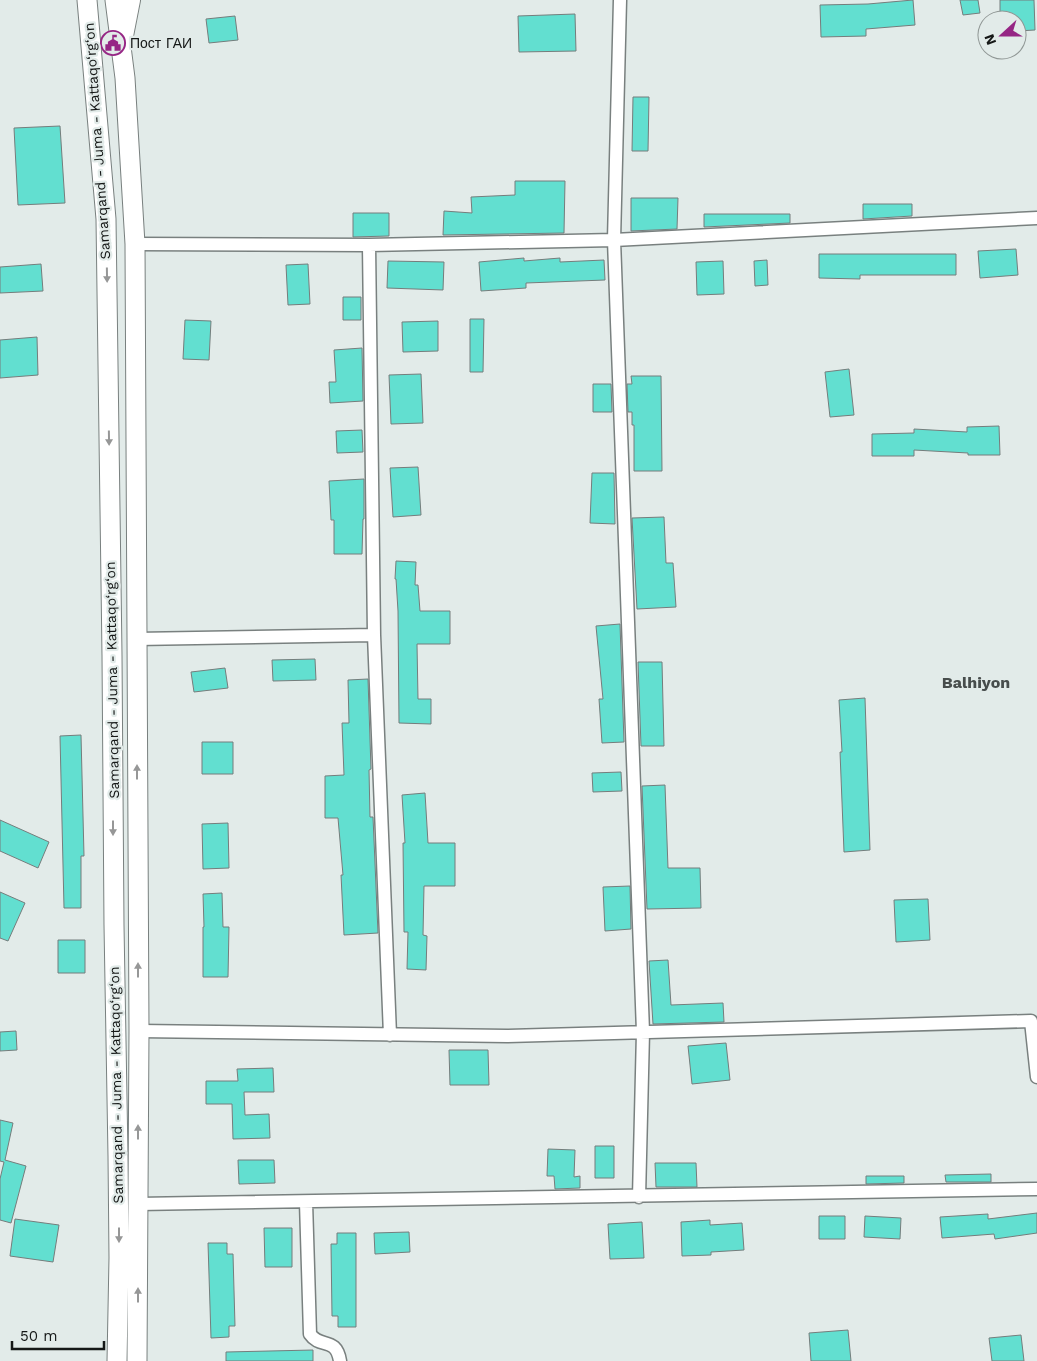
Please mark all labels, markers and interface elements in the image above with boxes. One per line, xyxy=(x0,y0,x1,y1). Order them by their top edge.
north arrow xyxy=(977,10,1027,60)
street label: Samarqand - Juma - Kattaqo‘rg‘on xyxy=(81,22,113,260)
public building icon: Пост ГАИ xyxy=(100,30,126,56)
text: N xyxy=(981,32,999,47)
place label: Пост ГАИ xyxy=(130,35,192,51)
one-way arrow xyxy=(103,268,111,284)
one-way arrow xyxy=(105,430,113,446)
street label: Samarqand - Juma - Kattaqo‘rg‘on xyxy=(102,561,122,799)
district label: Balhiyon xyxy=(942,673,1010,692)
one-way arrow xyxy=(133,764,141,780)
one-way arrow xyxy=(109,820,117,836)
one-way arrow xyxy=(134,962,142,978)
street label: Samarqand - Juma - Kattaqo‘rg‘on xyxy=(106,966,126,1204)
one-way arrow xyxy=(134,1124,142,1140)
one-way arrow xyxy=(115,1228,123,1244)
one-way arrow xyxy=(134,1287,142,1303)
scale bar xyxy=(12,1318,105,1350)
text: 50 m xyxy=(20,1327,57,1345)

